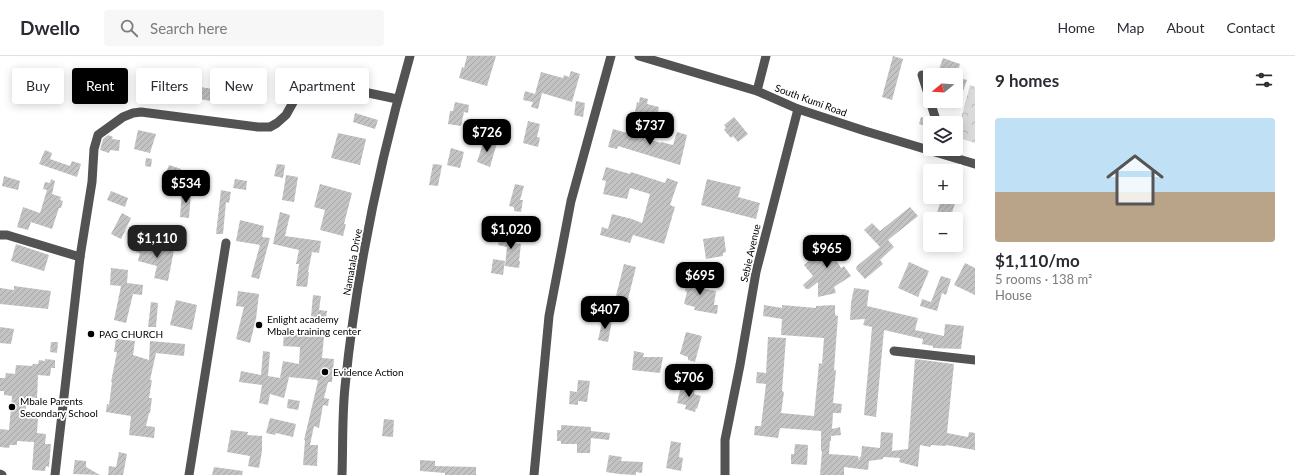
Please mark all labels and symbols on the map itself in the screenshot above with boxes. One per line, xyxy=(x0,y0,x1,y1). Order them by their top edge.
north arrow xyxy=(923,68,963,108)
street label: South Kumi Road xyxy=(773,81,849,119)
pin: $737 xyxy=(626,112,674,146)
pin: $726 xyxy=(463,119,511,153)
pin: $534 xyxy=(162,170,210,204)
pin: $1,020 xyxy=(478,216,544,250)
street label: Sebie Avenue xyxy=(737,223,763,283)
pin: $1,110 xyxy=(124,225,190,259)
street label: Namatala Drive xyxy=(340,228,364,296)
pin: $965 xyxy=(803,235,851,269)
pin: $695 xyxy=(676,262,724,296)
pin: $407 xyxy=(581,296,629,330)
place label: Enlight academy Mbale training center xyxy=(267,313,361,337)
marker: Enlight academy Mbale training center xyxy=(254,320,264,330)
place label: PAG CHURCH xyxy=(99,328,163,340)
marker: PAG CHURCH xyxy=(86,329,96,339)
pin: $706 xyxy=(665,364,713,398)
place label: Evidence Action xyxy=(333,366,404,378)
marker: Evidence Action xyxy=(320,367,330,377)
place label: Mbale Parents Secondary School xyxy=(20,395,98,419)
marker: Mbale Parents Secondary School xyxy=(7,402,17,412)

